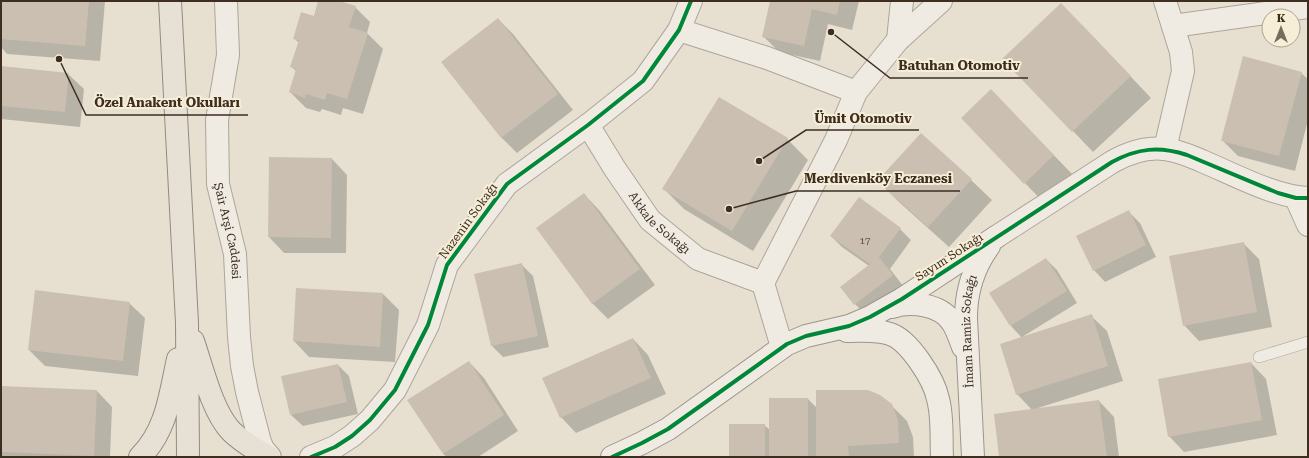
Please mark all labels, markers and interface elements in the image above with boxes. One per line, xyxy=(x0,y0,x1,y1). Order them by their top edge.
north arrow xyxy=(1261,8,1301,48)
text: K xyxy=(1277,12,1286,25)
callout: Batuhan Otomotiv xyxy=(890,53,1028,78)
text: Batuhan Otomotiv xyxy=(898,58,1020,73)
callout: Özel Anakent Okulları xyxy=(86,90,248,115)
text: Özel Anakent Okulları xyxy=(94,94,240,110)
callout: Ümit Otomotiv xyxy=(806,105,919,130)
text: Ümit Otomotiv xyxy=(814,110,912,126)
callout: Merdivenköy Eczanesi xyxy=(796,166,960,191)
text: Merdivenköy Eczanesi xyxy=(804,171,953,186)
street label: Nazenin Sokağı xyxy=(436,180,500,261)
street label: Şair Arşi Caddesi xyxy=(211,181,243,280)
street label: Akkale Sokağı xyxy=(626,189,693,257)
street label: Sayım Sokağı xyxy=(912,230,986,284)
house number: 17 xyxy=(859,235,871,246)
street label: İmam Ramiz Sokağı xyxy=(959,273,980,388)

